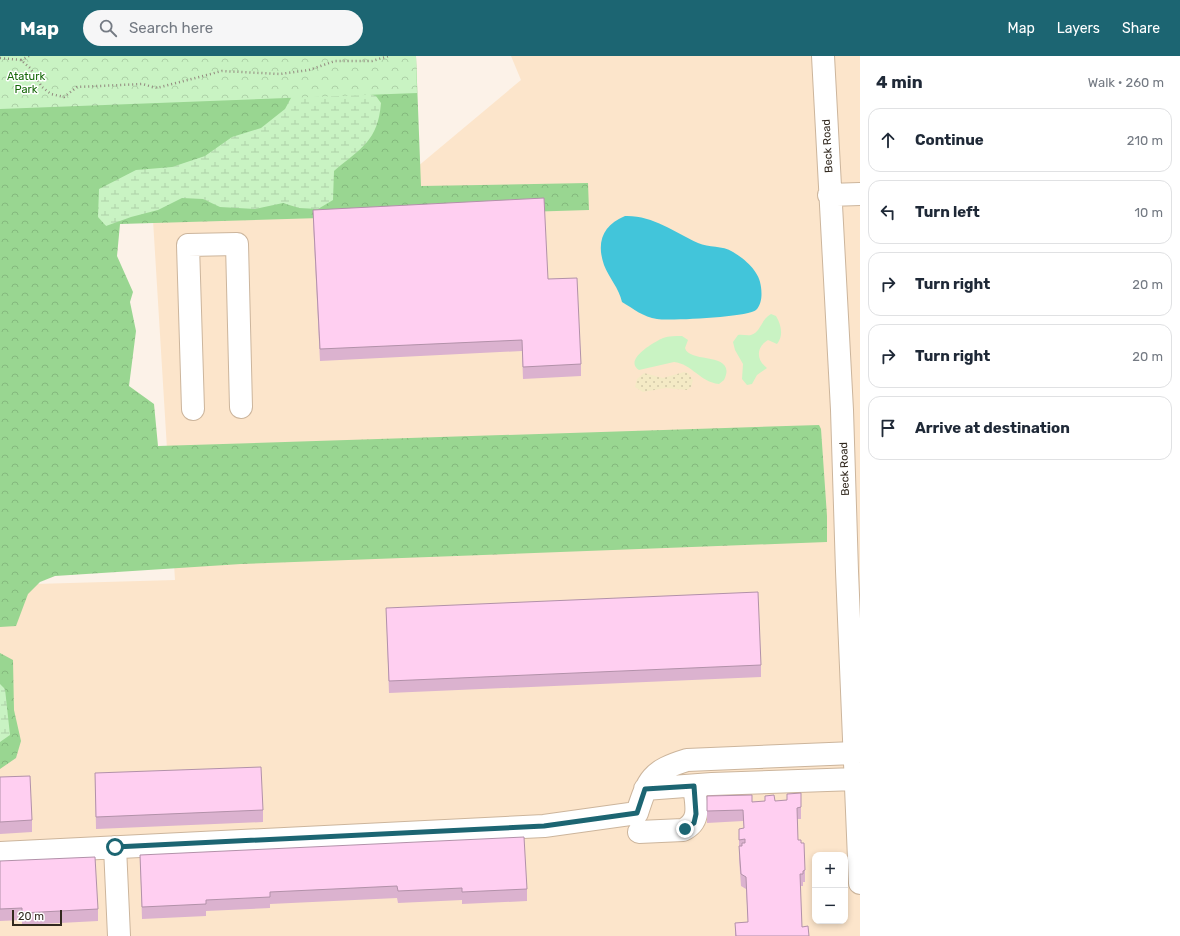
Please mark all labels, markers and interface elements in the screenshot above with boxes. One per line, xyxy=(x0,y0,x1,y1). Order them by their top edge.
search box xyxy=(83,10,363,46)
text: Map xyxy=(20,17,59,40)
icon: search xyxy=(97,17,119,39)
text: Search here xyxy=(129,19,213,37)
text: Map xyxy=(1008,20,1035,37)
text: Layers xyxy=(1057,20,1100,37)
text: Share xyxy=(1122,20,1160,37)
park label: Ataturk Park xyxy=(7,70,45,96)
text: 4 min xyxy=(876,72,923,92)
text: Walk · 260 m xyxy=(1088,75,1164,90)
street label: Beck Road xyxy=(820,119,835,173)
icon: ahead xyxy=(877,129,899,151)
text: Continue xyxy=(915,131,984,149)
text: 210 m xyxy=(1127,133,1163,148)
icon: left xyxy=(877,201,899,223)
text: Turn left xyxy=(915,203,980,221)
text: 10 m xyxy=(1134,205,1163,220)
icon: right xyxy=(877,273,899,295)
text: Turn right xyxy=(915,275,990,293)
text: 20 m xyxy=(1132,277,1163,292)
icon: right xyxy=(877,345,899,367)
text: Turn right xyxy=(915,347,990,365)
text: 20 m xyxy=(1132,349,1163,364)
icon: arrive xyxy=(877,417,899,439)
text: Arrive at destination xyxy=(915,419,1070,437)
street label: Beck Road xyxy=(837,442,852,496)
route end xyxy=(676,820,694,838)
route start xyxy=(106,838,124,856)
map controls xyxy=(812,852,848,924)
button: + xyxy=(812,852,848,888)
button: − xyxy=(812,888,848,924)
scale bar xyxy=(12,908,62,927)
text: 20 m xyxy=(18,910,44,923)

